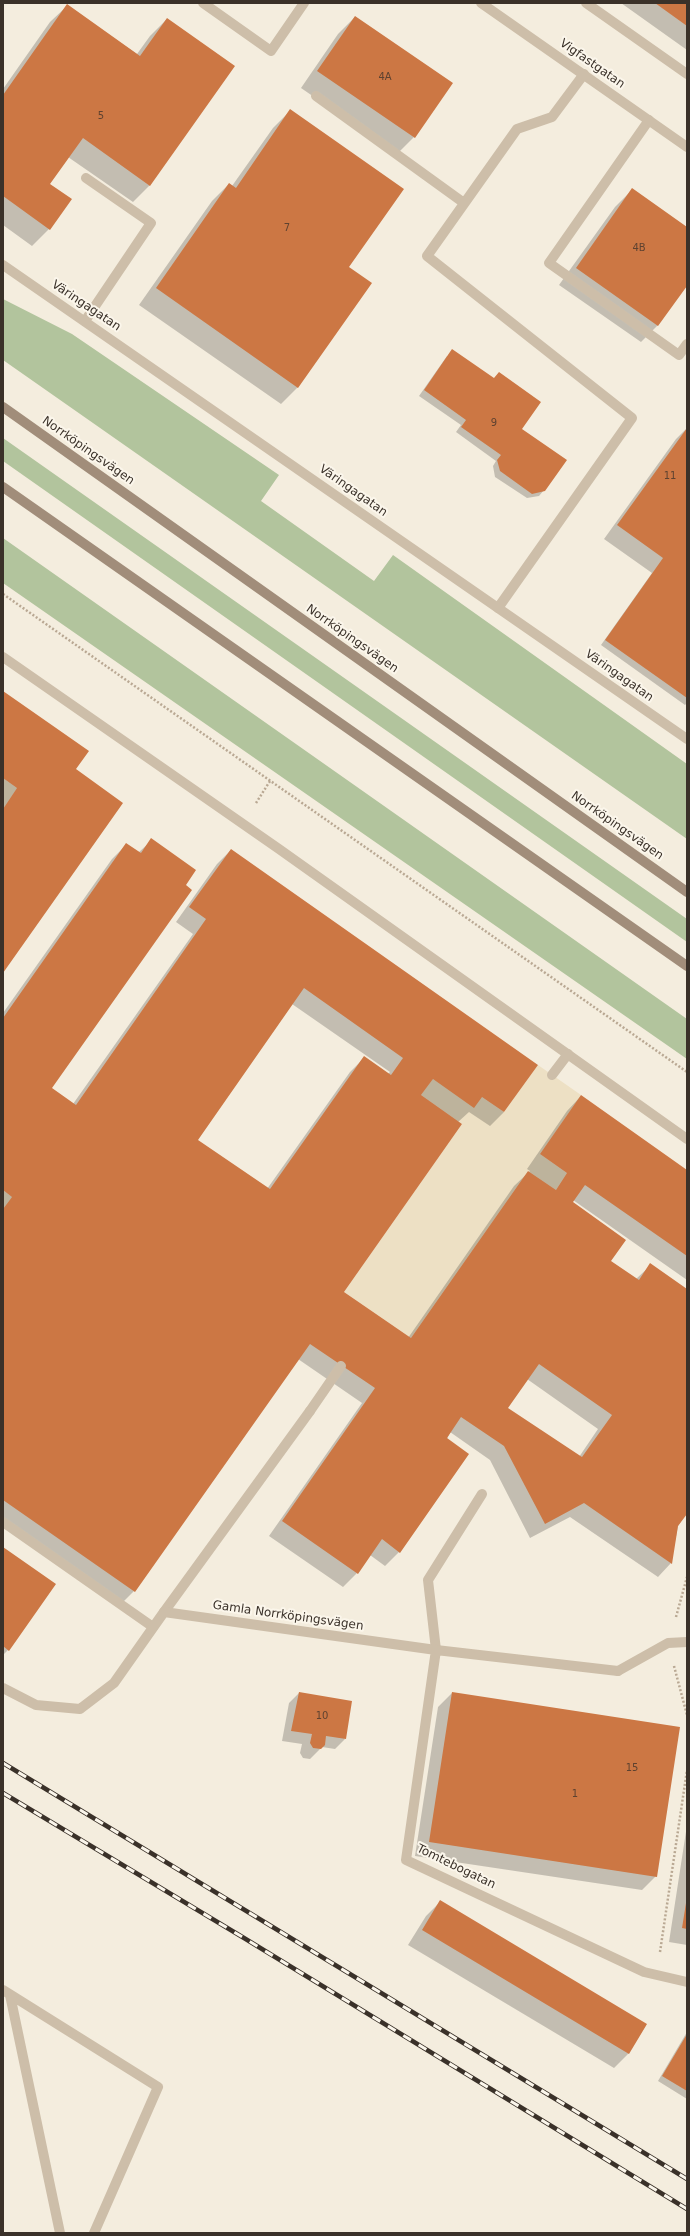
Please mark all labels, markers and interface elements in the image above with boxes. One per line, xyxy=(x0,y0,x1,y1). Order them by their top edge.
street label: Vigfastgatan xyxy=(557,36,627,92)
house number: 4A xyxy=(378,71,392,83)
house number: 5 xyxy=(98,110,104,122)
house number: 7 xyxy=(284,222,290,234)
house number: 4B xyxy=(632,242,646,254)
street label: Väringagatan xyxy=(49,278,123,334)
street label: Norrköpingsvägen xyxy=(39,414,137,488)
house number: 9 xyxy=(491,417,497,429)
street label: Väringagatan xyxy=(316,462,390,520)
house number: 11 xyxy=(664,470,676,482)
street label: Norrköpingsvägen xyxy=(303,602,401,676)
street label: Väringagatan xyxy=(582,647,656,705)
street label: Norrköpingsvägen xyxy=(568,789,666,863)
street label: Gamla Norrköpingsvägen xyxy=(212,1598,364,1634)
house number: 10 xyxy=(316,1710,328,1722)
house number: 15 xyxy=(626,1762,638,1774)
house number: 1 xyxy=(572,1788,578,1800)
street label: Tomtebogatan xyxy=(414,1842,498,1892)

